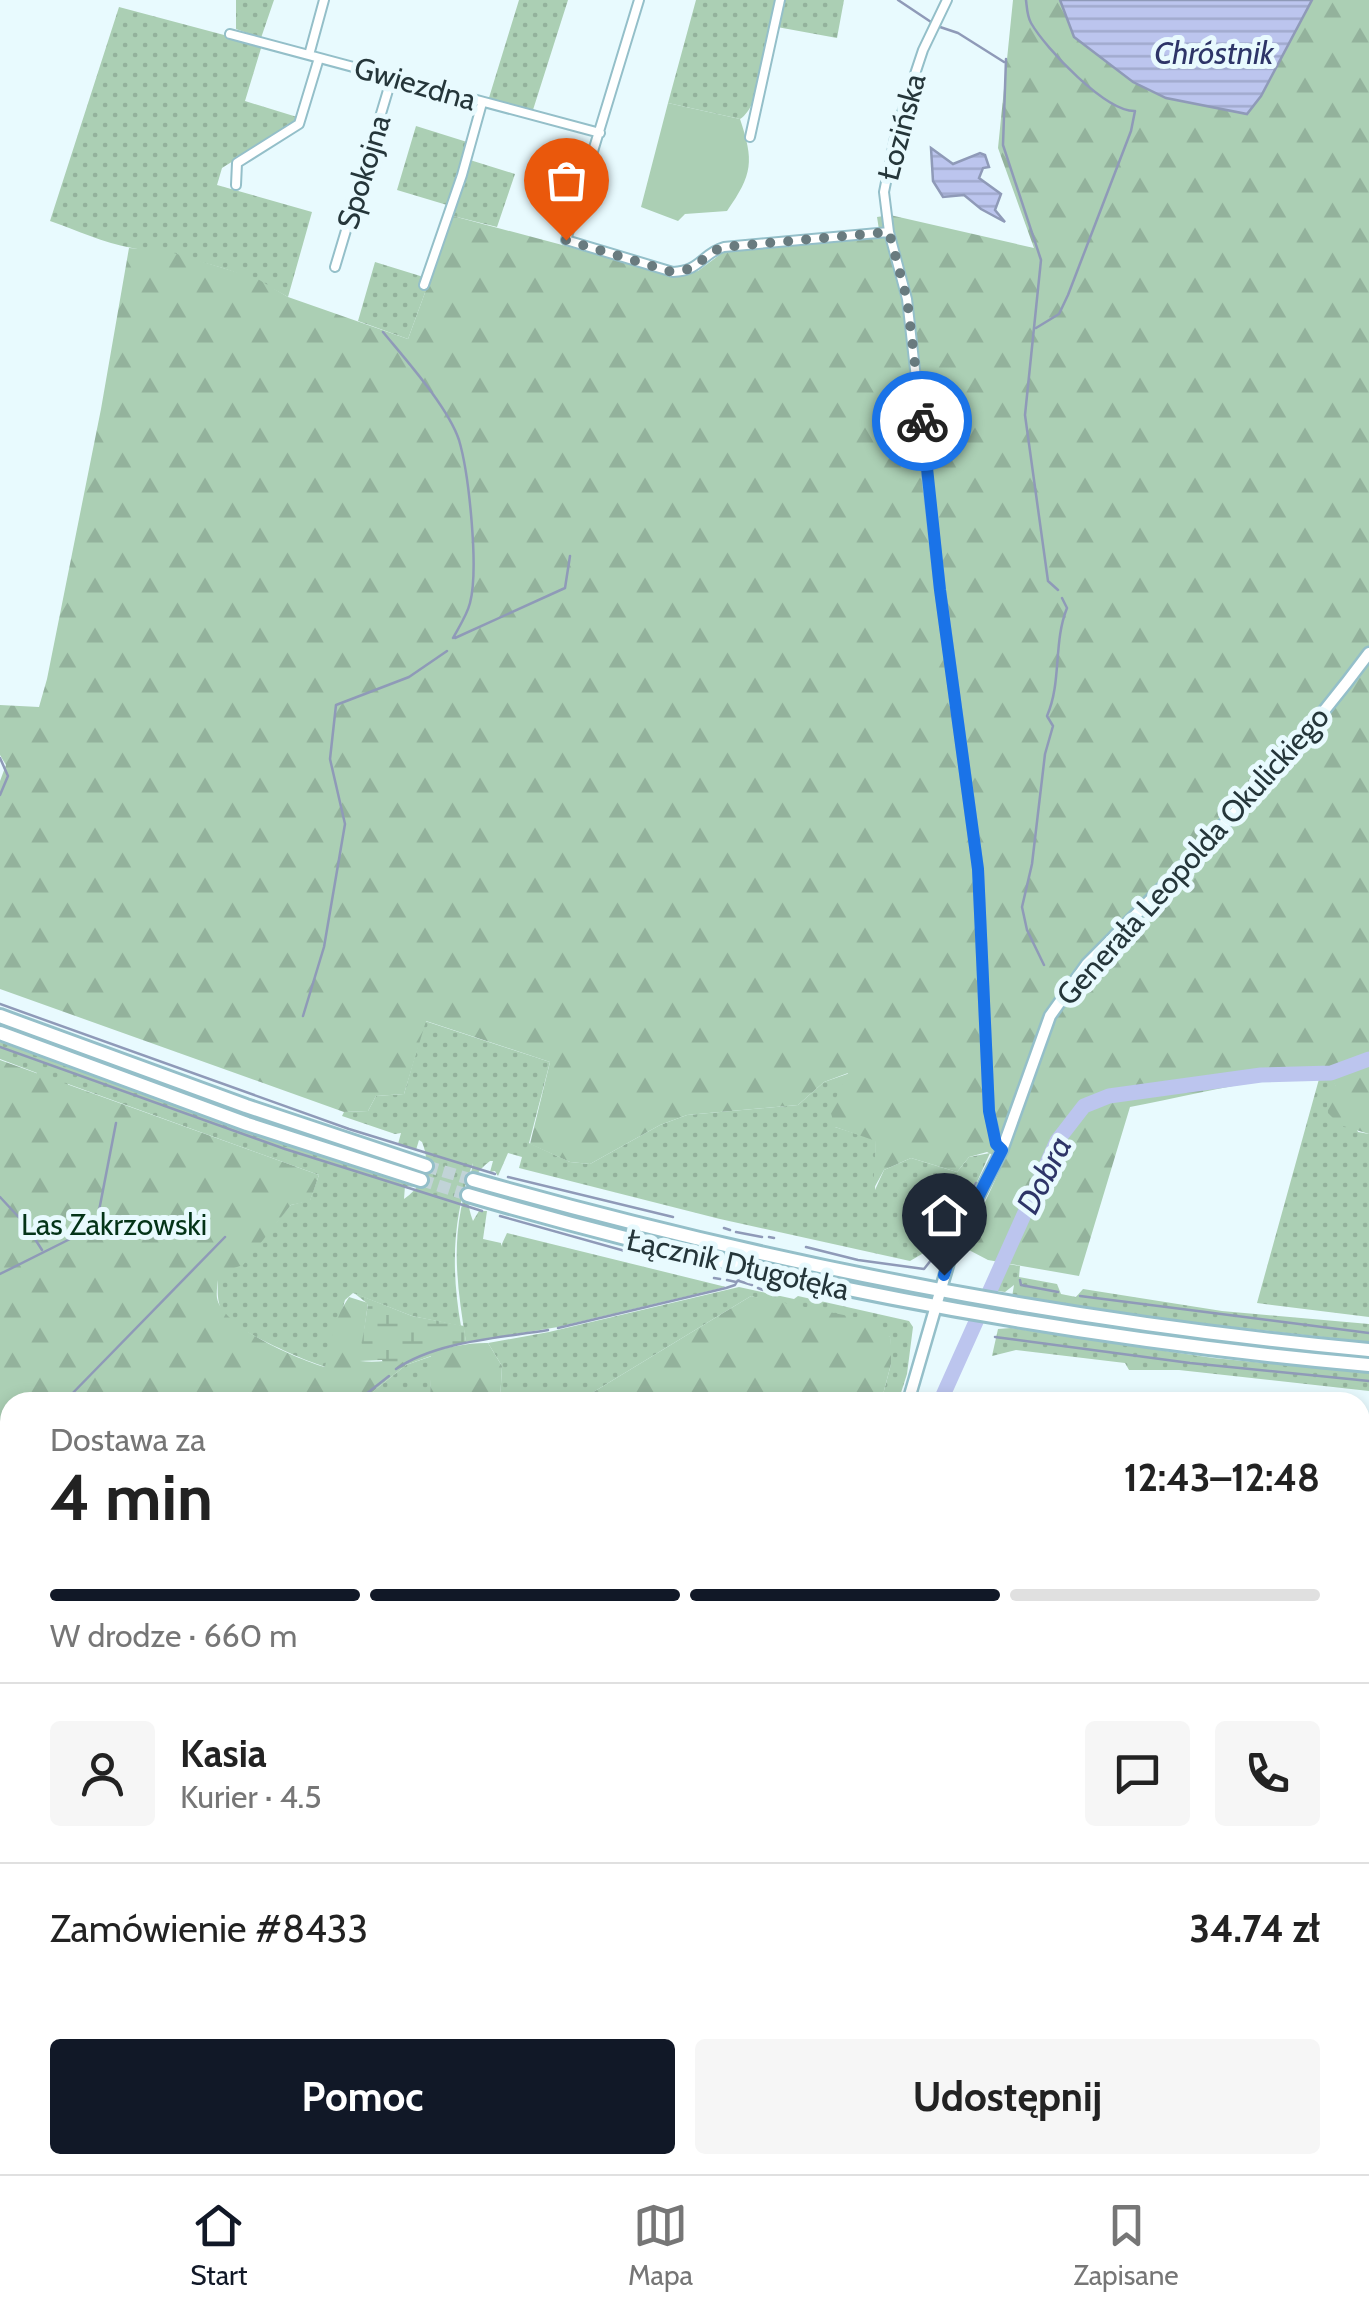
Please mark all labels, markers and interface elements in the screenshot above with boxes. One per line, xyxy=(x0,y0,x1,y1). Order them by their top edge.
water label: Chróstnik xyxy=(1154,33,1275,72)
street label: Gwiezdna xyxy=(350,49,481,119)
street label: Łozińska xyxy=(870,69,934,184)
street label: Spokojna xyxy=(329,110,399,233)
pin xyxy=(524,138,609,241)
icon: bag xyxy=(539,153,594,208)
courier xyxy=(872,371,972,471)
icon: bike xyxy=(895,394,950,449)
street label: Generała Leopolda Okulickiego xyxy=(1049,698,1337,1013)
water label: Dobra xyxy=(1008,1130,1079,1220)
pin xyxy=(902,1173,987,1276)
icon: home xyxy=(917,1188,972,1243)
park label: Las Zakrzowski xyxy=(21,1206,207,1243)
street label: Łącznik Długołęka xyxy=(624,1221,853,1308)
text: Dostawa za xyxy=(50,1420,206,1459)
text: 12:43–12:48 xyxy=(1124,1454,1320,1501)
text: 4 min xyxy=(50,1457,213,1536)
text: W drodze · 660 m xyxy=(50,1616,297,1655)
button: person xyxy=(50,1721,155,1826)
button: chat xyxy=(1085,1721,1190,1826)
button: phone xyxy=(1215,1721,1320,1826)
text: Kasia xyxy=(180,1730,267,1777)
text: Kurier · 4.5 xyxy=(180,1777,322,1816)
text: Zamówienie #8433 xyxy=(50,1905,368,1952)
text: 34.74 zł xyxy=(1190,1905,1320,1952)
button: Pomoc xyxy=(50,2039,675,2154)
button: Udostępnij xyxy=(695,2039,1320,2154)
tab: Start xyxy=(190,2198,247,2292)
tab: Mapa xyxy=(628,2198,693,2292)
tab: Zapisane xyxy=(1074,2198,1179,2292)

